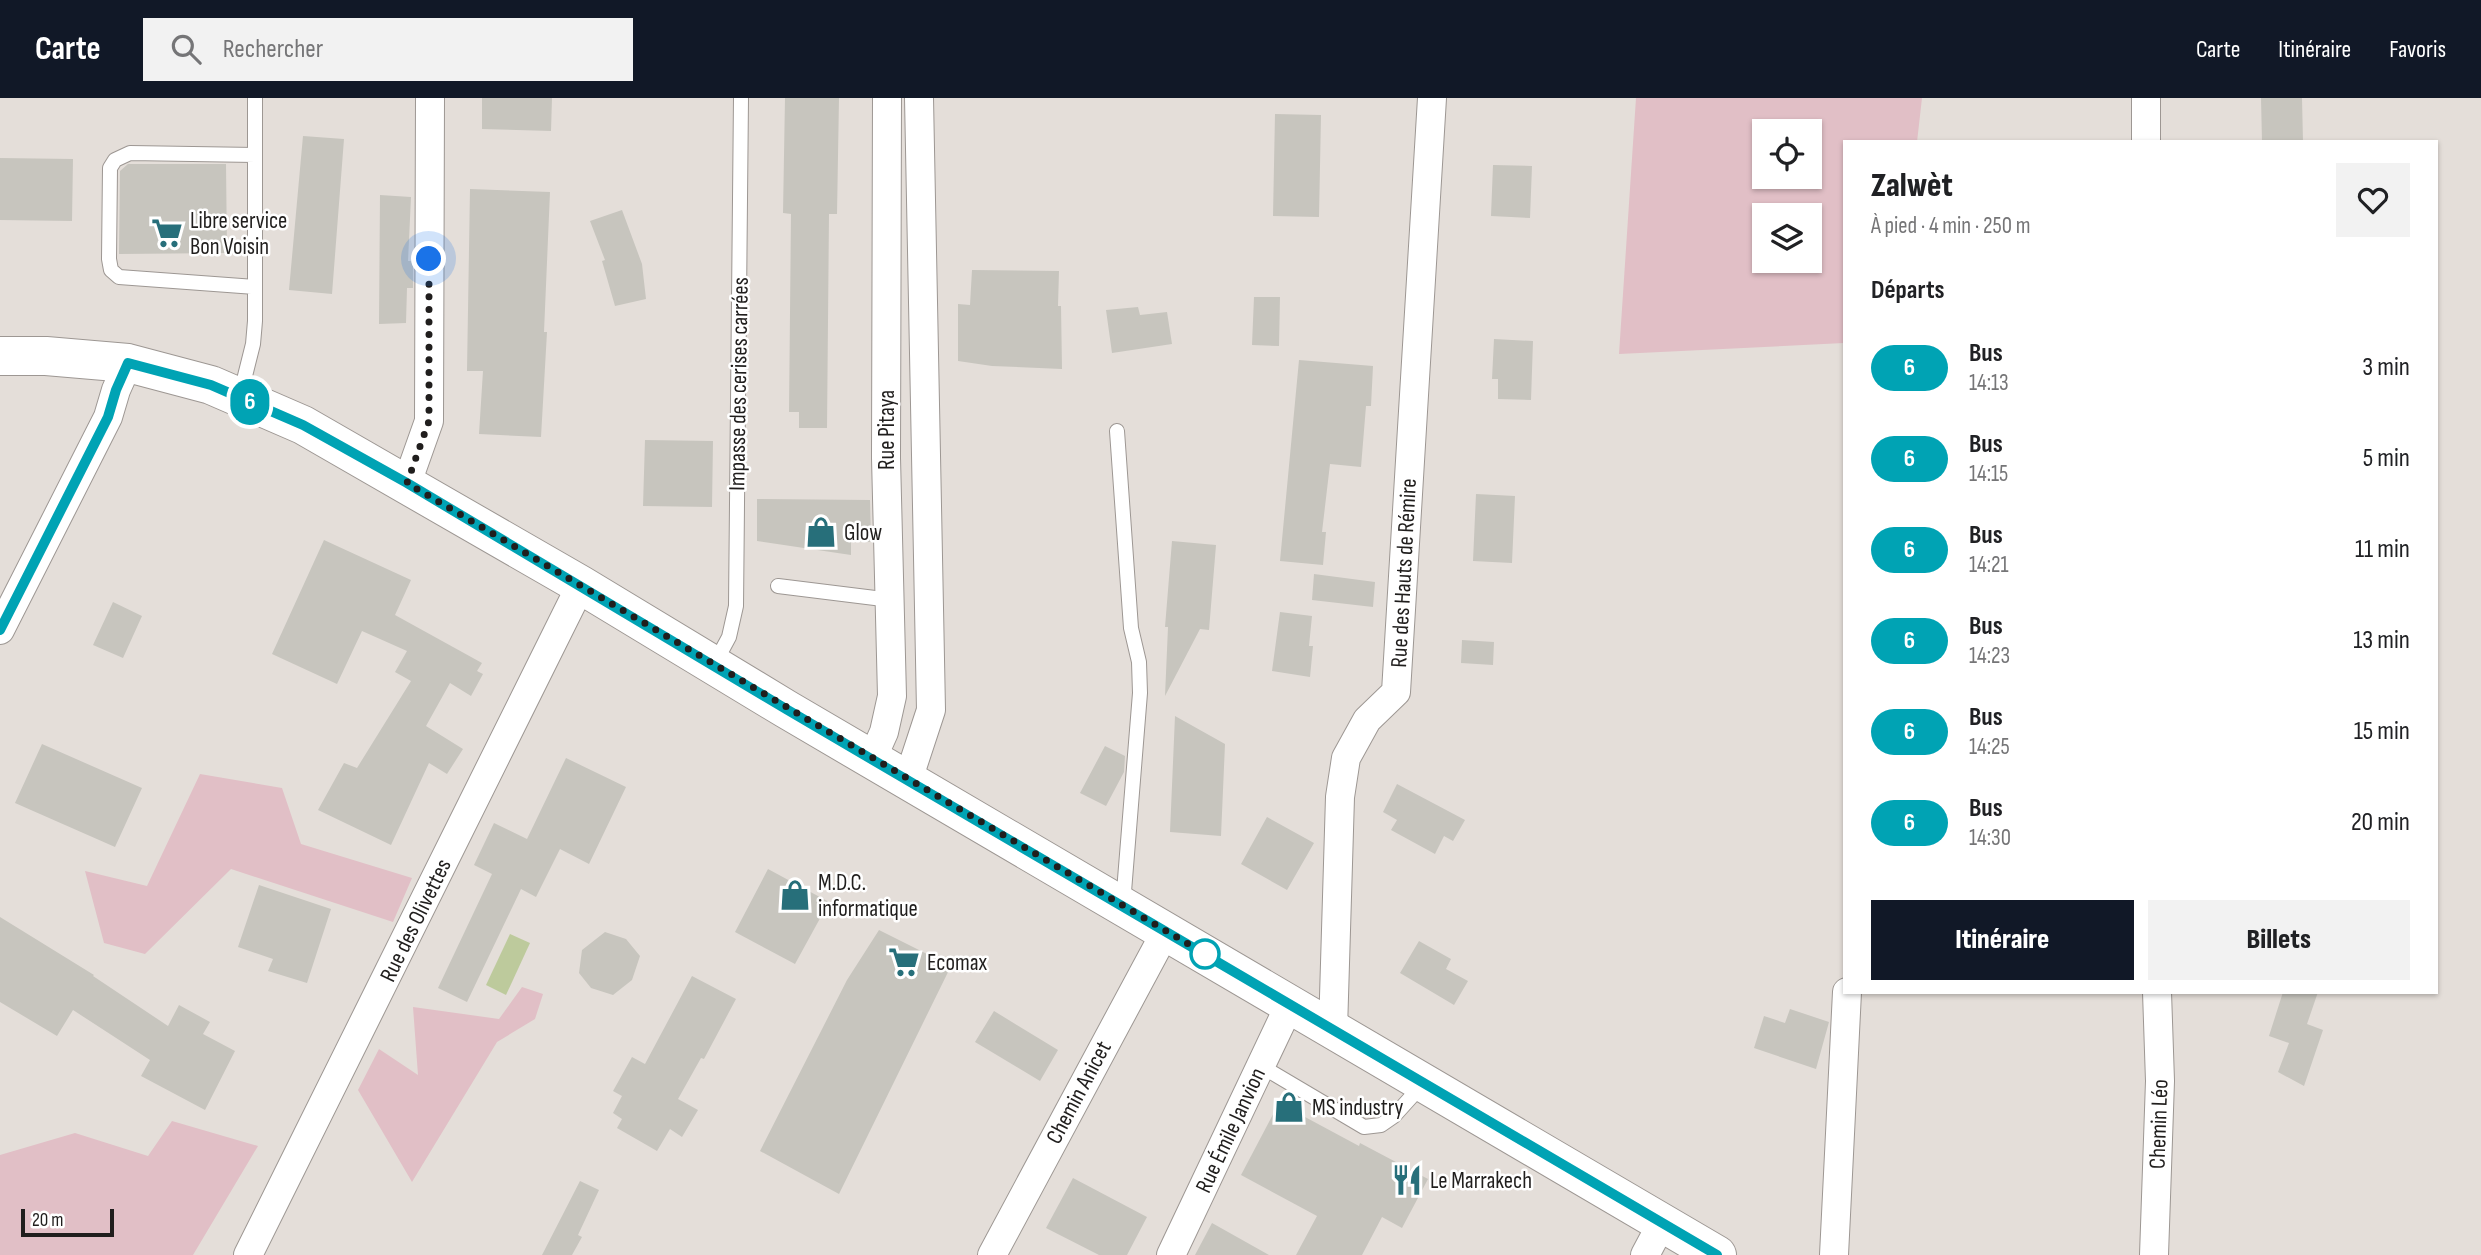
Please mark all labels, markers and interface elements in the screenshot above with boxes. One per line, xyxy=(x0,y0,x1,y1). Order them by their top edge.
search box xyxy=(143,18,633,81)
text: Carte xyxy=(35,29,101,69)
icon: search xyxy=(167,30,205,68)
text: Rechercher xyxy=(223,34,323,65)
text: Carte xyxy=(2196,35,2240,64)
text: Itinéraire xyxy=(2278,35,2351,64)
text: Favoris xyxy=(2389,35,2446,64)
map controls xyxy=(1752,119,1822,273)
button: locate xyxy=(1752,119,1822,189)
button: heart xyxy=(2336,163,2410,237)
text: Zalwèt xyxy=(1871,166,1953,206)
button: layers xyxy=(1752,203,1822,273)
place label: Libre service Bon Voisin xyxy=(190,207,287,261)
text: À pied · 4 min · 250 m xyxy=(1871,212,2030,240)
supermarket icon: Libre service Bon Voisin xyxy=(150,216,184,250)
your location xyxy=(411,241,446,276)
text: Départs xyxy=(1871,275,1944,306)
street label: Impasse des cerises carrées xyxy=(723,277,755,491)
text: Bus xyxy=(1969,338,2003,369)
text: 3 min xyxy=(2362,352,2410,383)
text: 6 xyxy=(1904,353,1915,382)
text: 14:13 xyxy=(1969,369,2009,397)
line badge: 6 xyxy=(227,379,273,425)
text: 6 xyxy=(244,387,256,416)
street label: Rue Pitaya xyxy=(873,390,901,470)
text: Bus xyxy=(1969,429,2003,460)
text: 5 min xyxy=(2363,443,2410,474)
text: 6 xyxy=(1904,444,1915,473)
text: 14:15 xyxy=(1969,460,2008,488)
street label: Rue des Hauts de Rémire xyxy=(1385,478,1423,668)
shop icon: Glow xyxy=(804,515,838,549)
place label: Glow xyxy=(844,519,882,547)
text: Bus xyxy=(1969,520,2003,551)
text: 11 min xyxy=(2355,534,2410,565)
text: 6 xyxy=(1904,535,1915,564)
text: 14:21 xyxy=(1969,551,2009,579)
text: Bus xyxy=(1969,611,2003,642)
text: 13 min xyxy=(2353,625,2410,656)
text: 6 xyxy=(1904,626,1915,655)
text: 14:23 xyxy=(1969,642,2010,670)
text: Bus xyxy=(1969,702,2003,733)
text: 15 min xyxy=(2354,716,2410,747)
text: 6 xyxy=(1904,717,1915,746)
text: 14:25 xyxy=(1969,733,2010,761)
text: Bus xyxy=(1969,793,2003,824)
text: 20 min xyxy=(2351,807,2410,838)
text: 6 xyxy=(1904,808,1915,837)
text: 14:30 xyxy=(1969,824,2011,852)
street label: Rue des Olivettes xyxy=(374,854,458,987)
place label: M.D.C. informatique xyxy=(818,869,918,923)
shop icon: M.D.C. informatique xyxy=(778,878,812,912)
button: Itinéraire xyxy=(1871,900,2134,980)
button: Billets xyxy=(2148,900,2410,980)
unlabelled marker xyxy=(1190,939,1220,969)
supermarket icon: Ecomax xyxy=(887,945,921,979)
place label: Ecomax xyxy=(927,949,988,977)
street label: Chemin Anicet xyxy=(1040,1036,1118,1149)
street label: Rue Émile Janvion xyxy=(1190,1063,1272,1197)
street label: Chemin Léo xyxy=(2143,1079,2175,1169)
shop icon: MS industry xyxy=(1272,1090,1306,1124)
place label: MS industry xyxy=(1312,1094,1404,1122)
restaurant icon: Le Marrakech xyxy=(1390,1163,1424,1197)
place label: Le Marrakech xyxy=(1430,1167,1532,1195)
scale bar xyxy=(21,1206,114,1238)
text: 20 m xyxy=(32,1209,64,1232)

